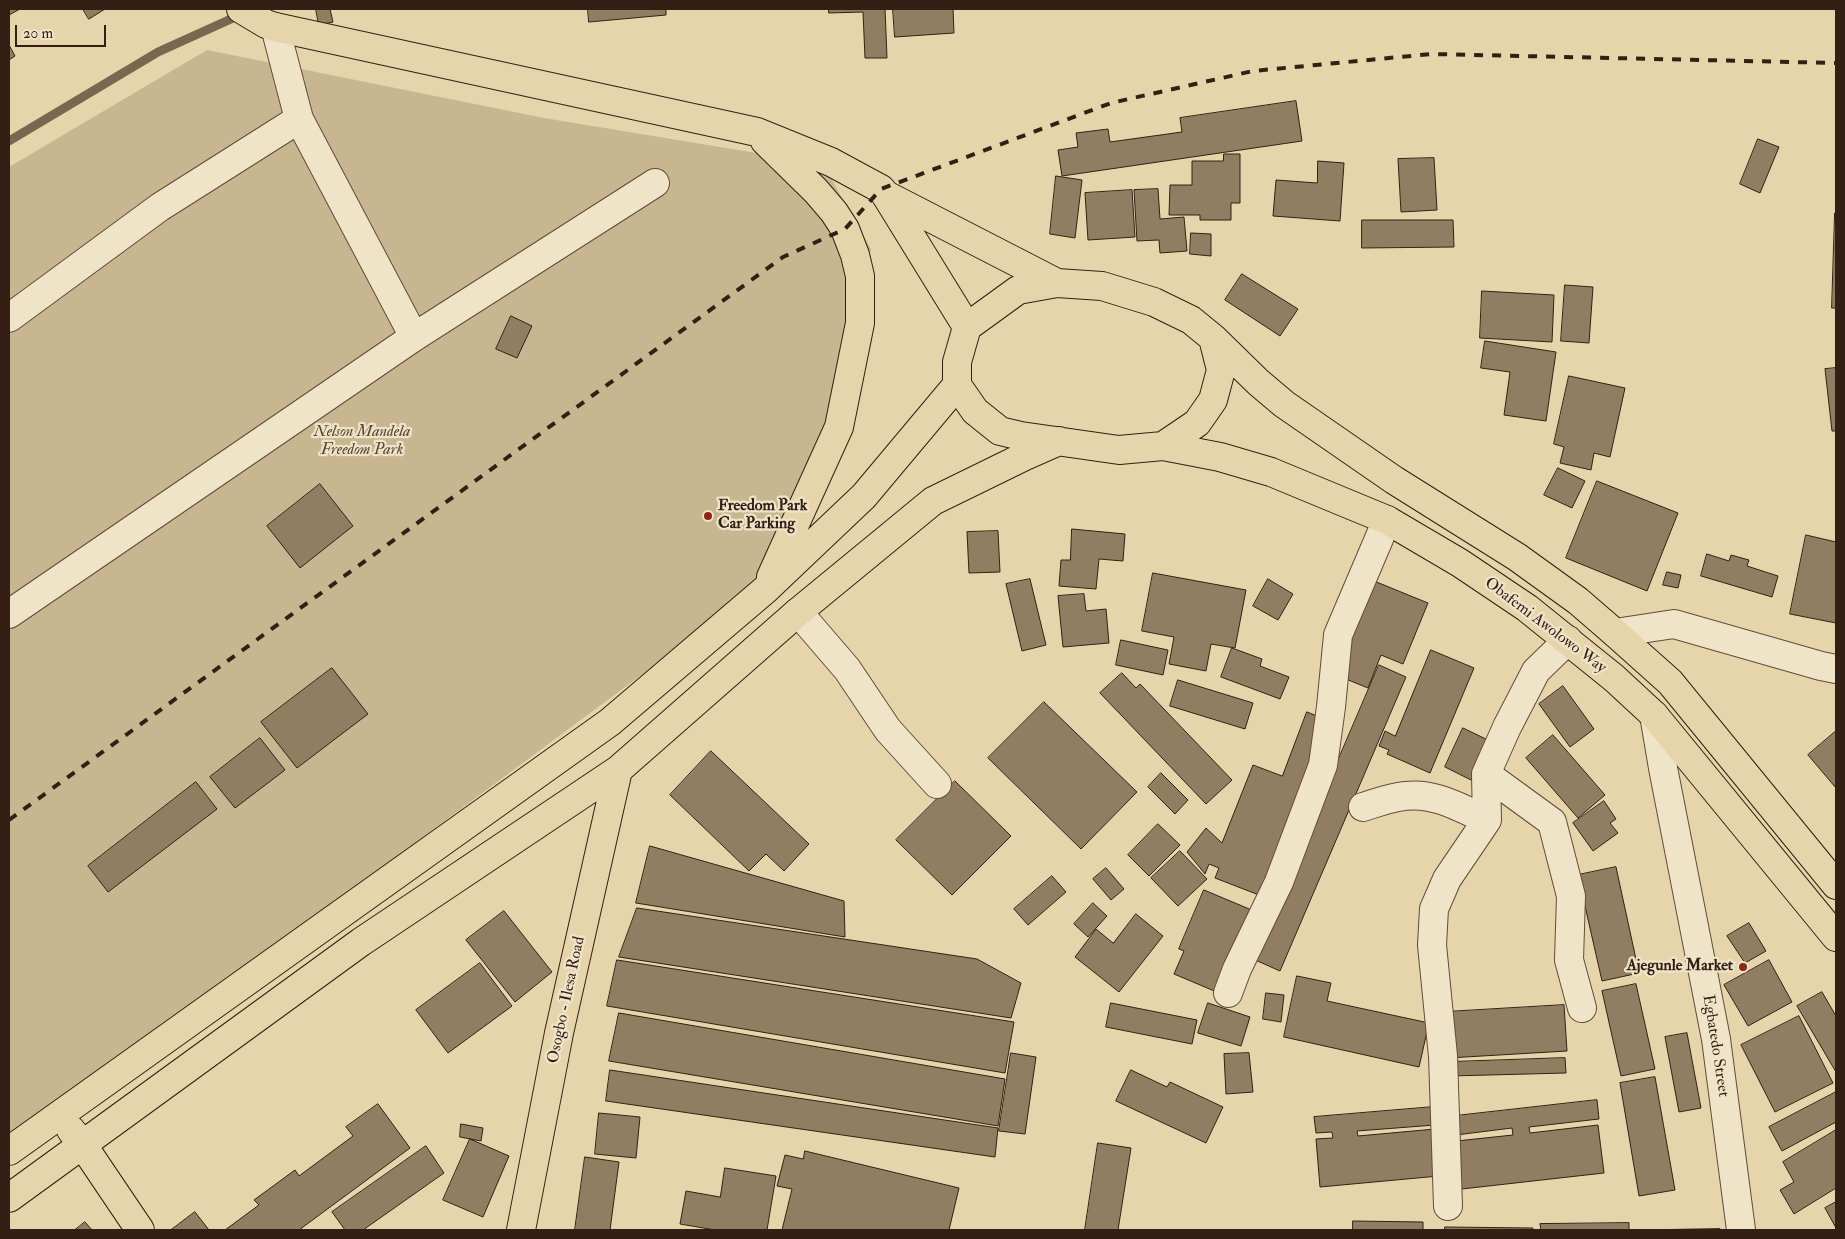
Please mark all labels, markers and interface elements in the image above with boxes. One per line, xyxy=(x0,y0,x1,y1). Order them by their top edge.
scale bar xyxy=(18,15,109,47)
text: 20 m xyxy=(23,24,53,43)
park label: Nelson Mandela Freedom Park xyxy=(314,423,410,461)
place label: Freedom Park Car Parking xyxy=(718,497,807,535)
marker: Freedom Park Car Parking xyxy=(702,510,714,522)
street label: Obafemi Awolowo Way xyxy=(1480,574,1610,678)
street label: Osogbo - Ilesa Road xyxy=(544,935,590,1065)
place label: Ajegunle Market xyxy=(1627,957,1733,977)
marker: Ajegunle Market xyxy=(1737,961,1749,973)
street label: Egbatedo Street xyxy=(1697,994,1733,1098)

